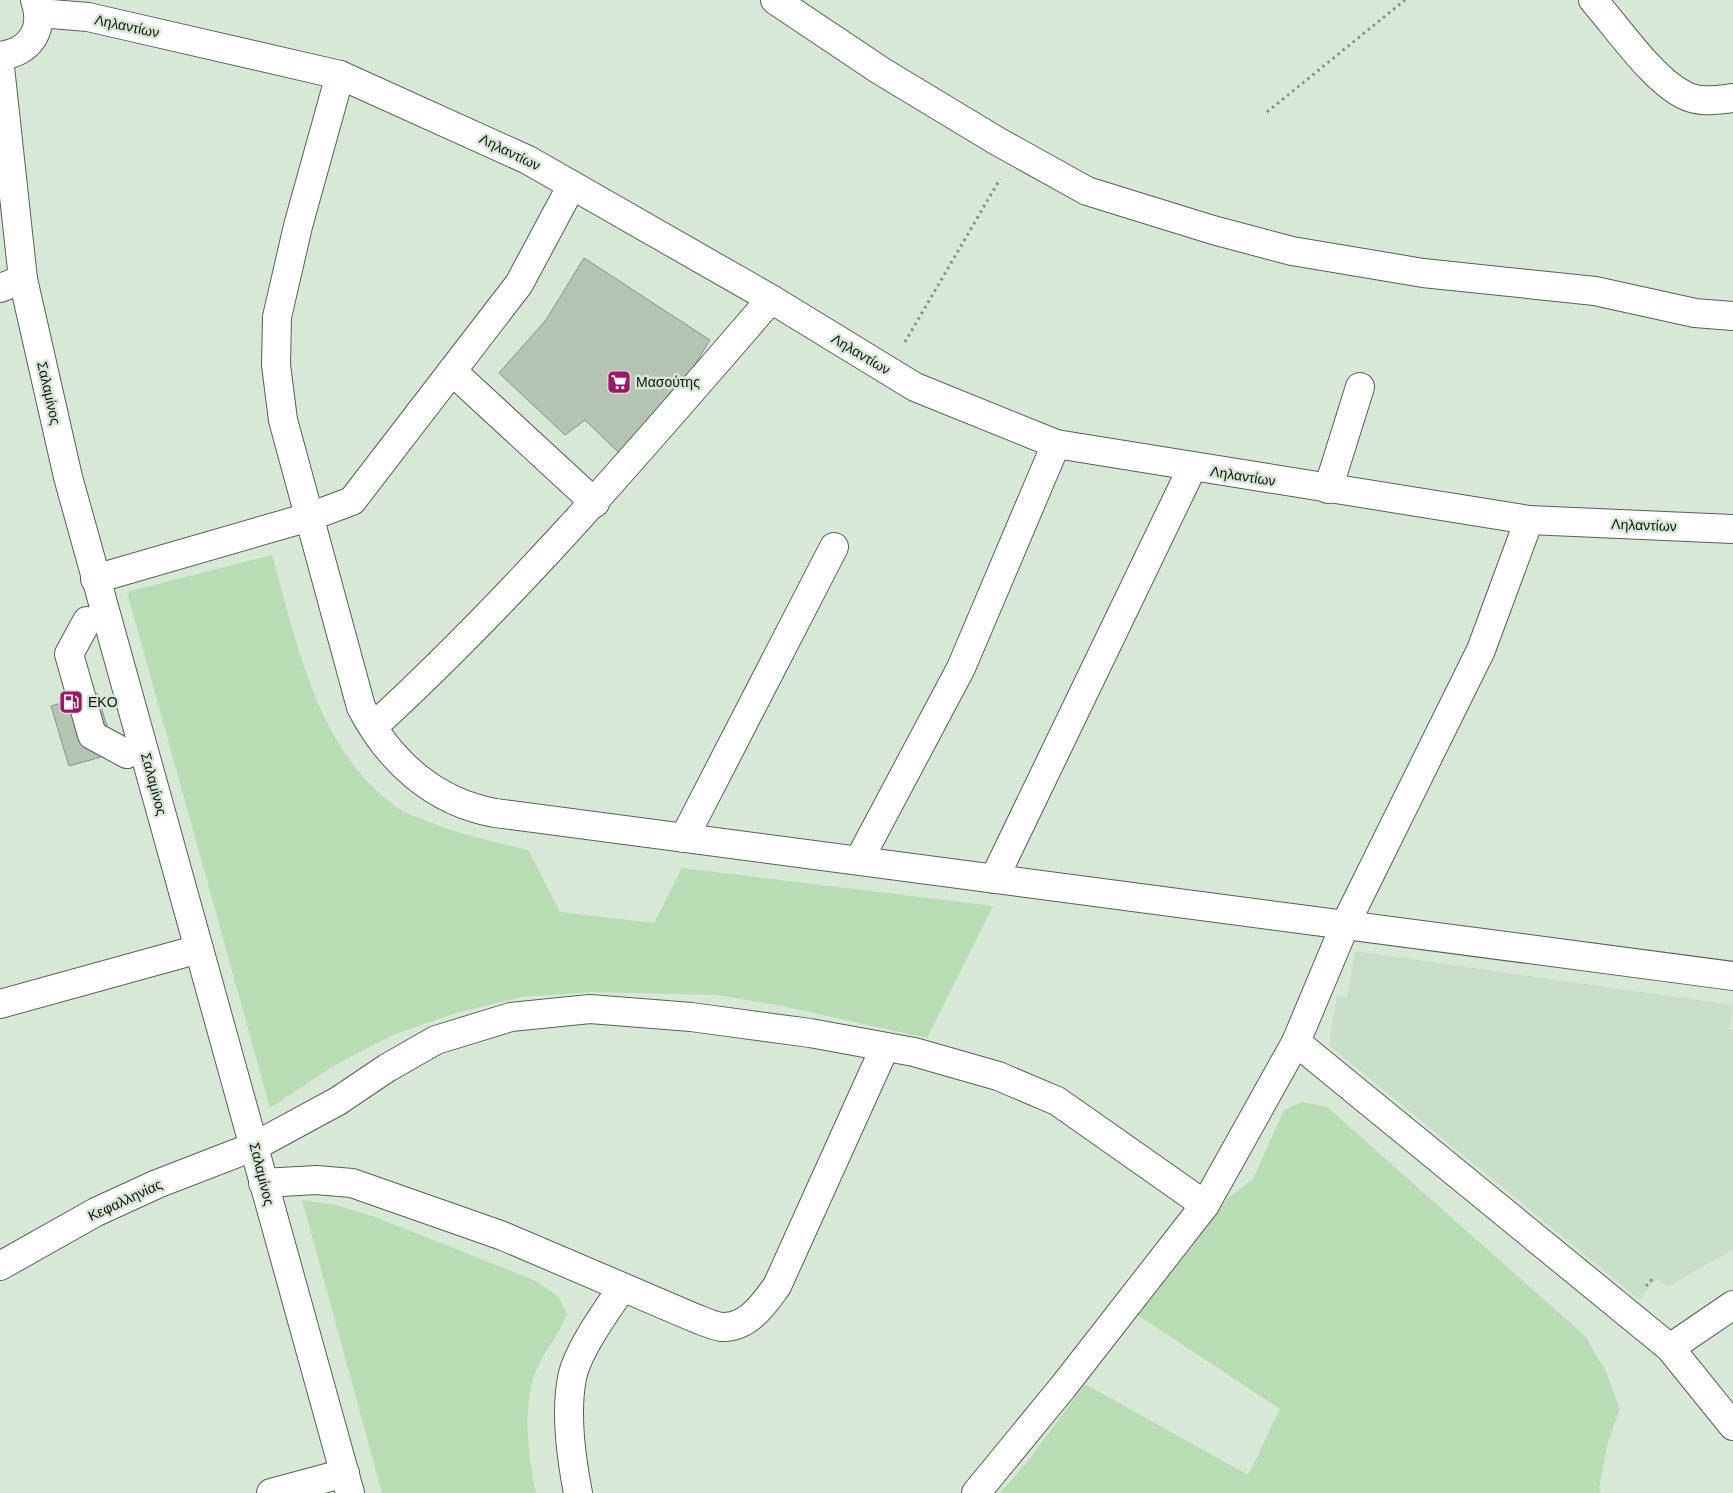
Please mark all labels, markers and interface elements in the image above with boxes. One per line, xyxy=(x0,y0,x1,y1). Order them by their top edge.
street label: Ληλαντίων xyxy=(93,11,161,41)
street label: Ληλαντίων xyxy=(477,130,543,174)
street label: Ληλαντίων xyxy=(829,330,893,378)
street label: Σαλαμίνος xyxy=(34,360,64,426)
supermarket icon: Μασούτης xyxy=(606,369,632,395)
place label: Μασούτης xyxy=(636,374,700,390)
street label: Ληλαντίων xyxy=(1209,463,1277,489)
street label: Ληλαντίων xyxy=(1611,516,1677,534)
fuel station icon: EKO xyxy=(58,689,84,715)
place label: EKO xyxy=(88,694,118,710)
street label: Σαλαμίνος xyxy=(138,751,170,817)
street label: Σαλαμίνος xyxy=(246,1141,278,1207)
street label: Κεφαλληνίας xyxy=(86,1176,165,1224)

